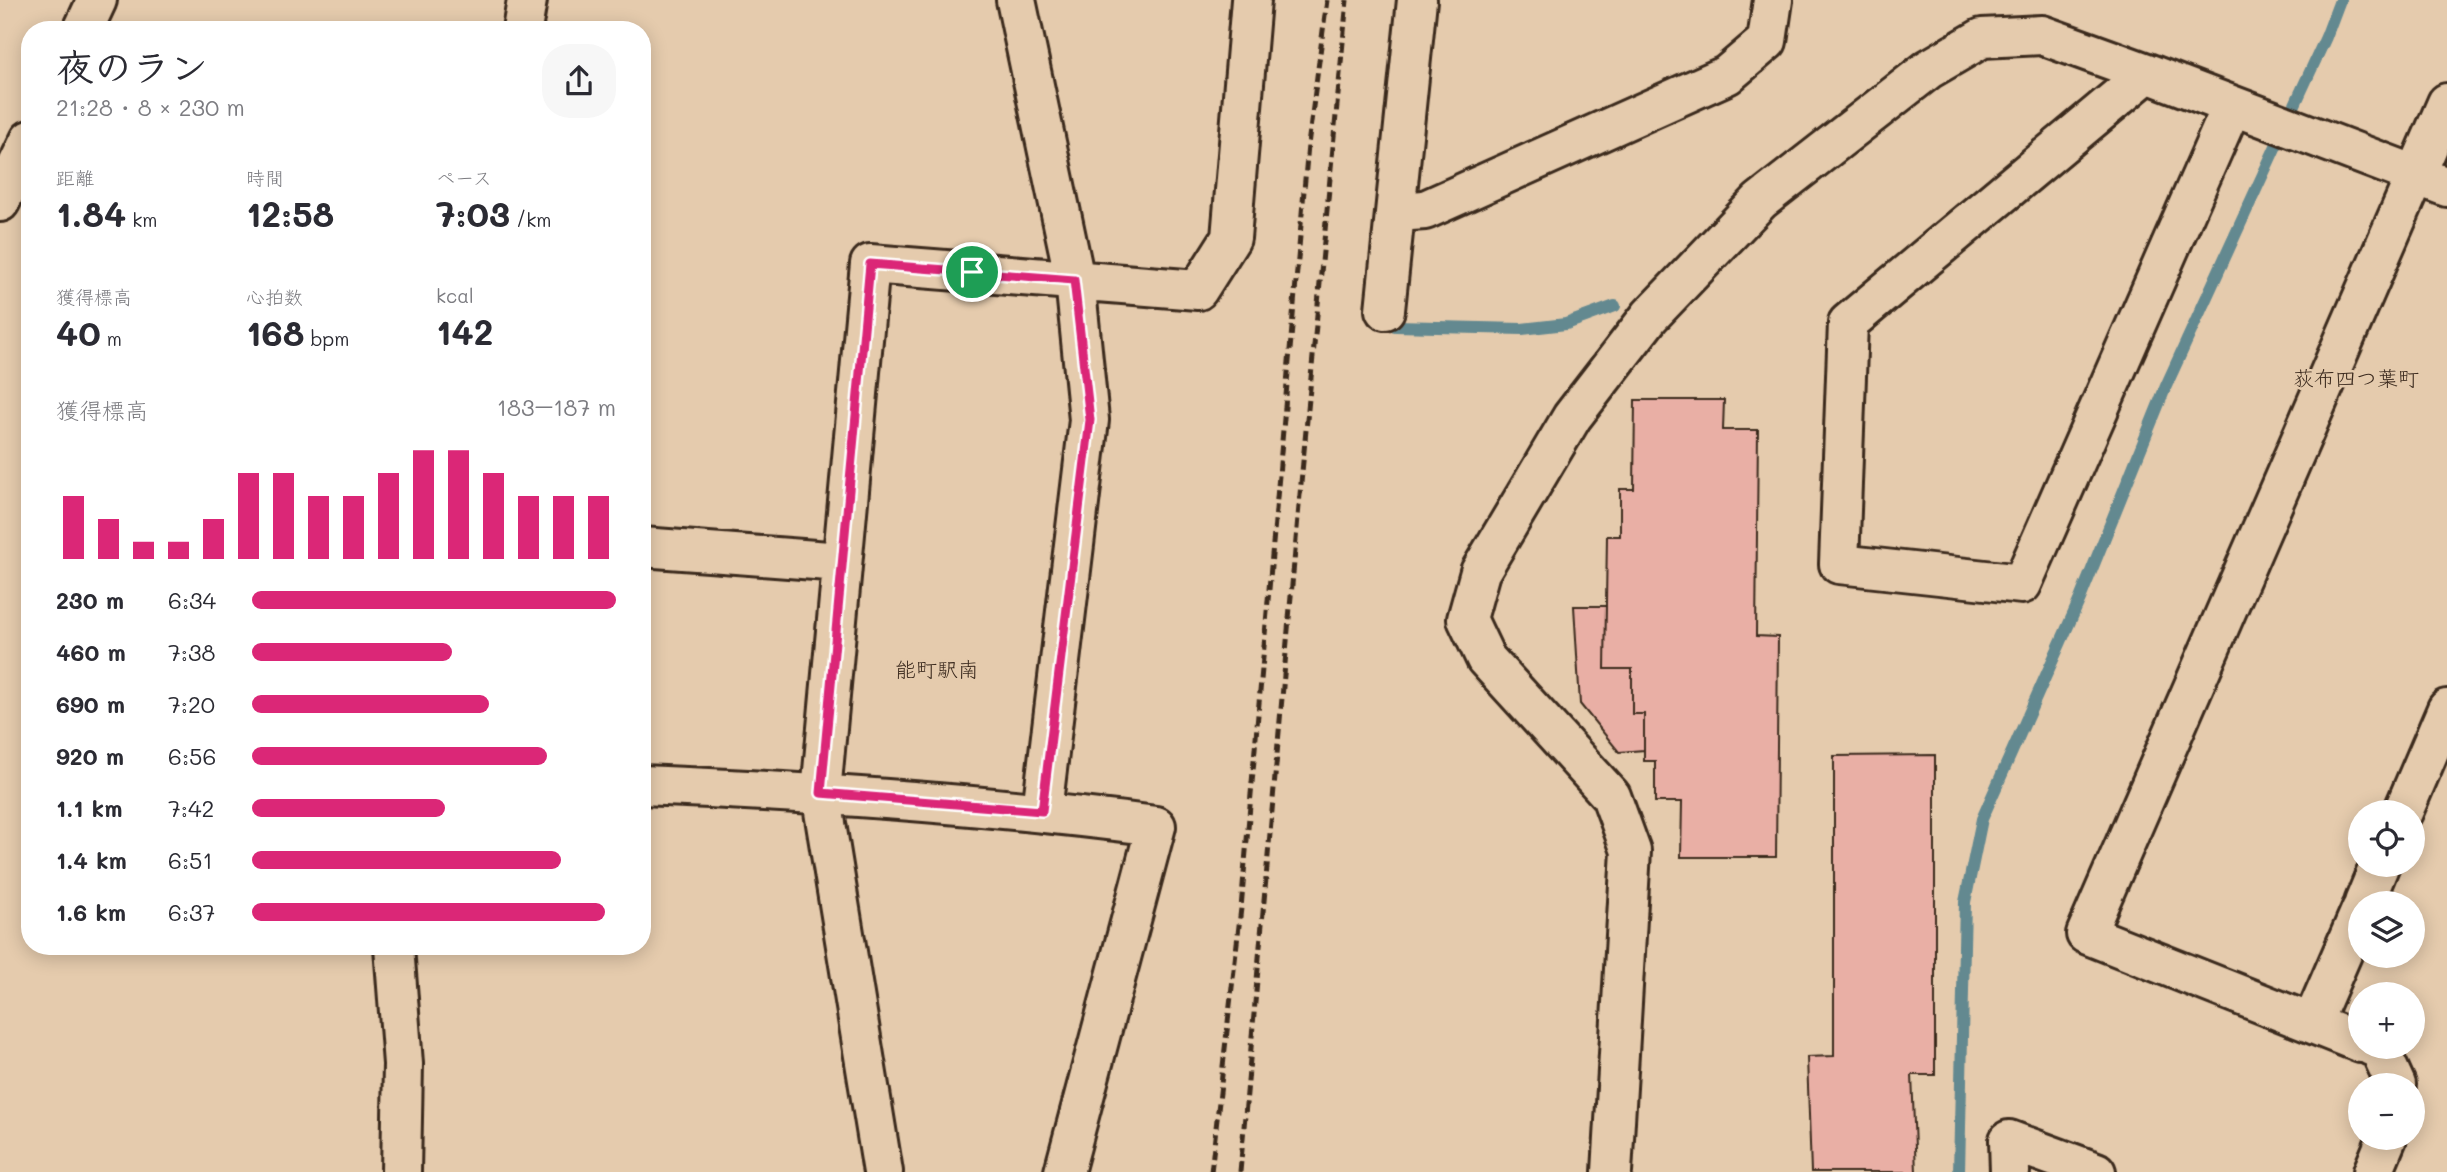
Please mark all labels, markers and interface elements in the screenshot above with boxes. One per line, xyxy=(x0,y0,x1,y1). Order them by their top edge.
text: 夜のラン xyxy=(56,41,208,91)
button: share xyxy=(542,44,616,118)
text: 21:28 · 8 × 230 m xyxy=(56,92,245,122)
text: 距離 xyxy=(56,165,94,190)
text: 時間 xyxy=(246,165,284,190)
text: ペース xyxy=(436,165,492,190)
text: 1.84 xyxy=(56,190,126,236)
text: 12:58 xyxy=(246,190,334,236)
text: 7:03 xyxy=(436,190,510,236)
text: km xyxy=(126,207,158,232)
text: /km xyxy=(510,207,551,232)
pin xyxy=(942,242,1002,302)
icon: arrive xyxy=(953,253,991,291)
text: kcal xyxy=(436,283,474,308)
text: 獲得標高 xyxy=(56,284,132,309)
text: 心拍数 xyxy=(246,284,303,309)
text: 142 xyxy=(436,308,493,354)
text: 40 xyxy=(56,309,101,355)
text: 168 xyxy=(246,309,304,355)
text: m xyxy=(101,326,122,351)
text: bpm xyxy=(304,326,349,351)
district label: 荻布四つ葉町 xyxy=(2293,364,2419,391)
text: 183–187 m xyxy=(497,392,616,422)
text: 獲得標高 xyxy=(56,395,148,425)
text: 230 m xyxy=(56,585,124,615)
text: 6:34 xyxy=(168,585,216,615)
text: 460 m xyxy=(56,637,126,667)
text: 7:38 xyxy=(168,637,215,667)
district label: 能町駅南 xyxy=(895,655,979,682)
text: 690 m xyxy=(56,689,125,719)
text: 7:20 xyxy=(168,689,215,719)
text: 920 m xyxy=(56,741,124,771)
text: 6:56 xyxy=(168,741,216,771)
text: 1.1 km xyxy=(56,793,122,823)
text: 7:42 xyxy=(168,793,214,823)
map controls xyxy=(2348,800,2425,1150)
button: locate xyxy=(2348,800,2425,877)
text: 1.4 km xyxy=(56,845,127,875)
text: 6:51 xyxy=(168,845,213,875)
button: layers xyxy=(2348,891,2425,968)
text: 1.6 km xyxy=(56,897,126,927)
text: 6:37 xyxy=(168,897,215,927)
button: + xyxy=(2348,982,2425,1059)
button: − xyxy=(2348,1073,2425,1150)

